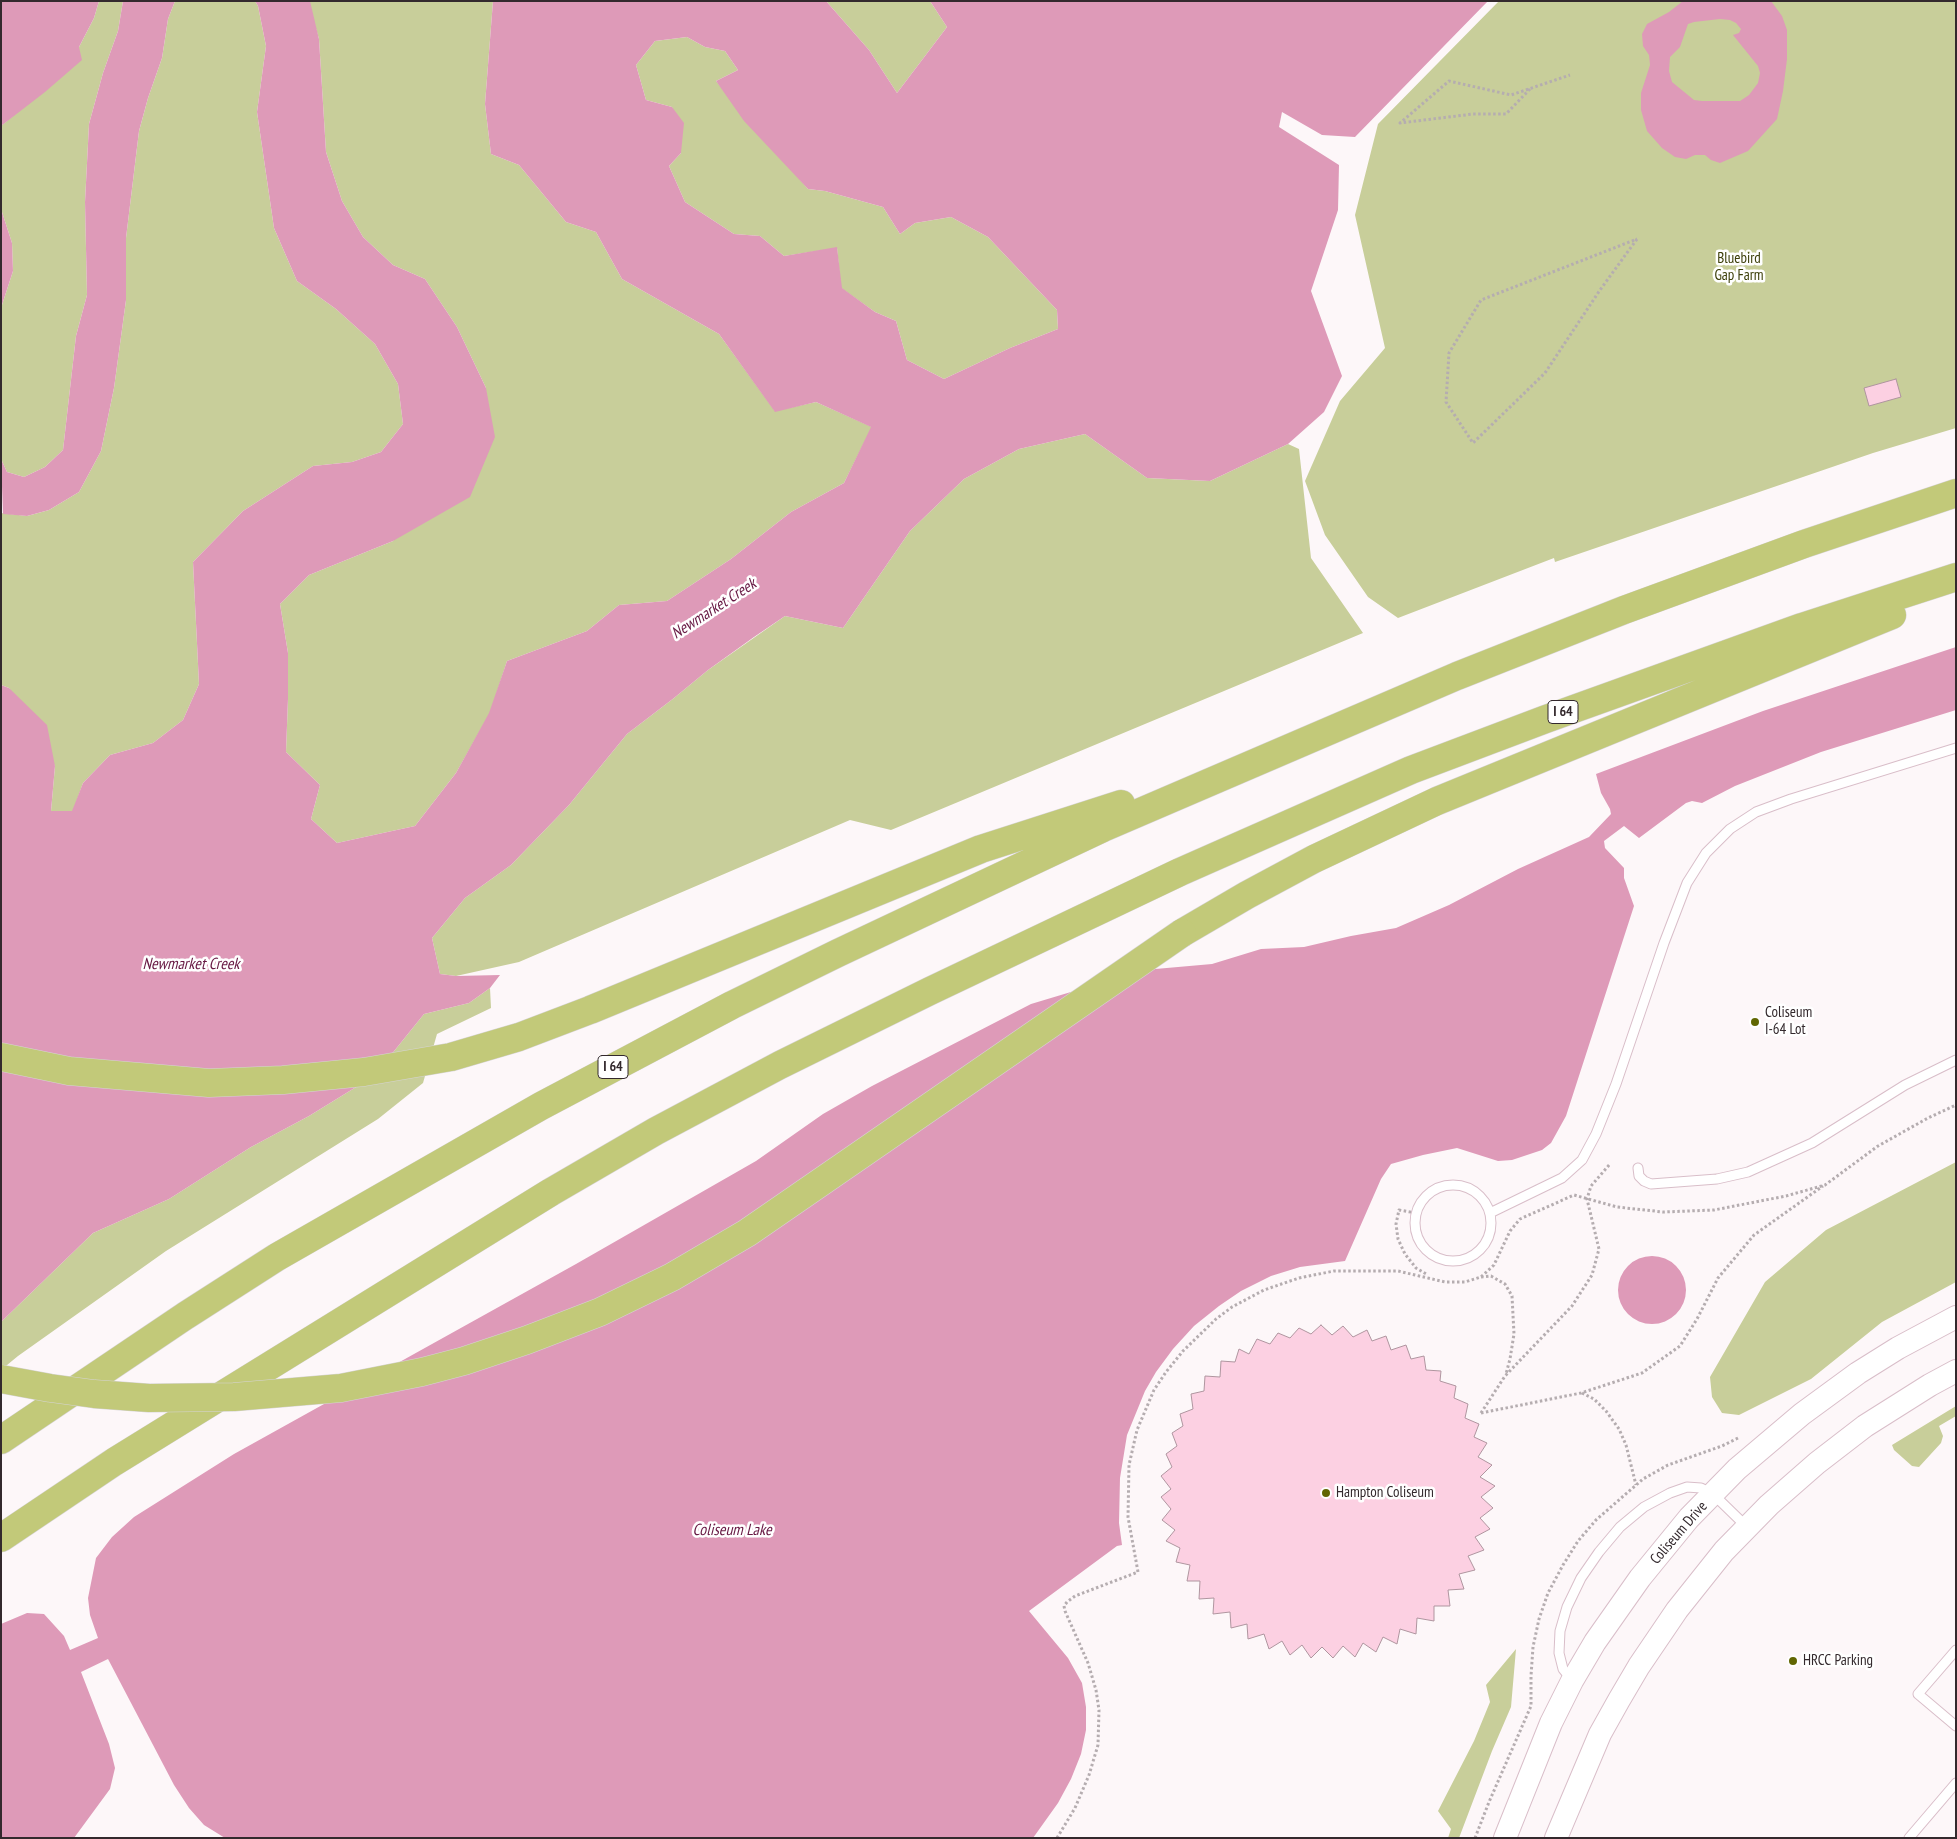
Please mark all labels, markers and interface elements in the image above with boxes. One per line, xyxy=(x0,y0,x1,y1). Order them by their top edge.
park label: Bluebird Gap Farm xyxy=(1714,250,1764,285)
water label: Newmarket Creek xyxy=(668,575,760,643)
road number: I 64 xyxy=(1548,700,1578,724)
water label: Newmarket Creek xyxy=(143,954,239,974)
place label: Coliseum I-64 Lot xyxy=(1765,1004,1812,1039)
marker: Coliseum I-64 Lot xyxy=(1749,1016,1761,1028)
road number: I 64 xyxy=(598,1056,628,1078)
place label: Hampton Coliseum xyxy=(1336,1484,1434,1502)
marker: Hampton Coliseum xyxy=(1320,1487,1332,1499)
street label: Coliseum Drive xyxy=(1647,1498,1711,1568)
water label: Coliseum Lake xyxy=(692,1520,772,1540)
place label: HRCC Parking xyxy=(1803,1652,1873,1670)
marker: HRCC Parking xyxy=(1787,1655,1799,1667)

